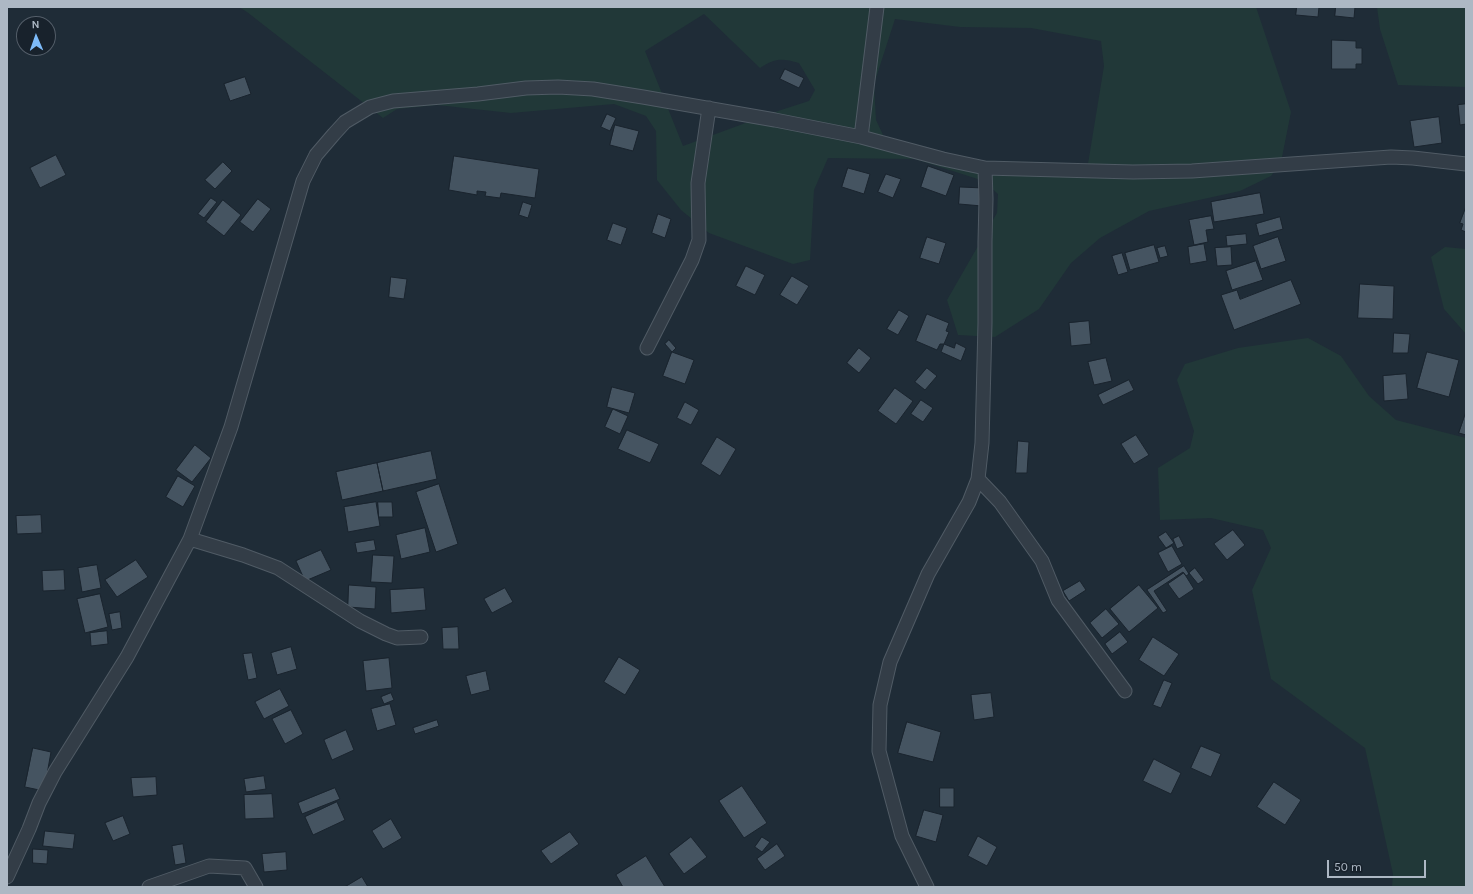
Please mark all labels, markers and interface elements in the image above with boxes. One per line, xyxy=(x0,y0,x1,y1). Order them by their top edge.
north arrow xyxy=(16,16,56,56)
text: N xyxy=(31,18,40,31)
scale bar xyxy=(1329,852,1428,878)
text: 50 m xyxy=(1334,860,1362,874)

